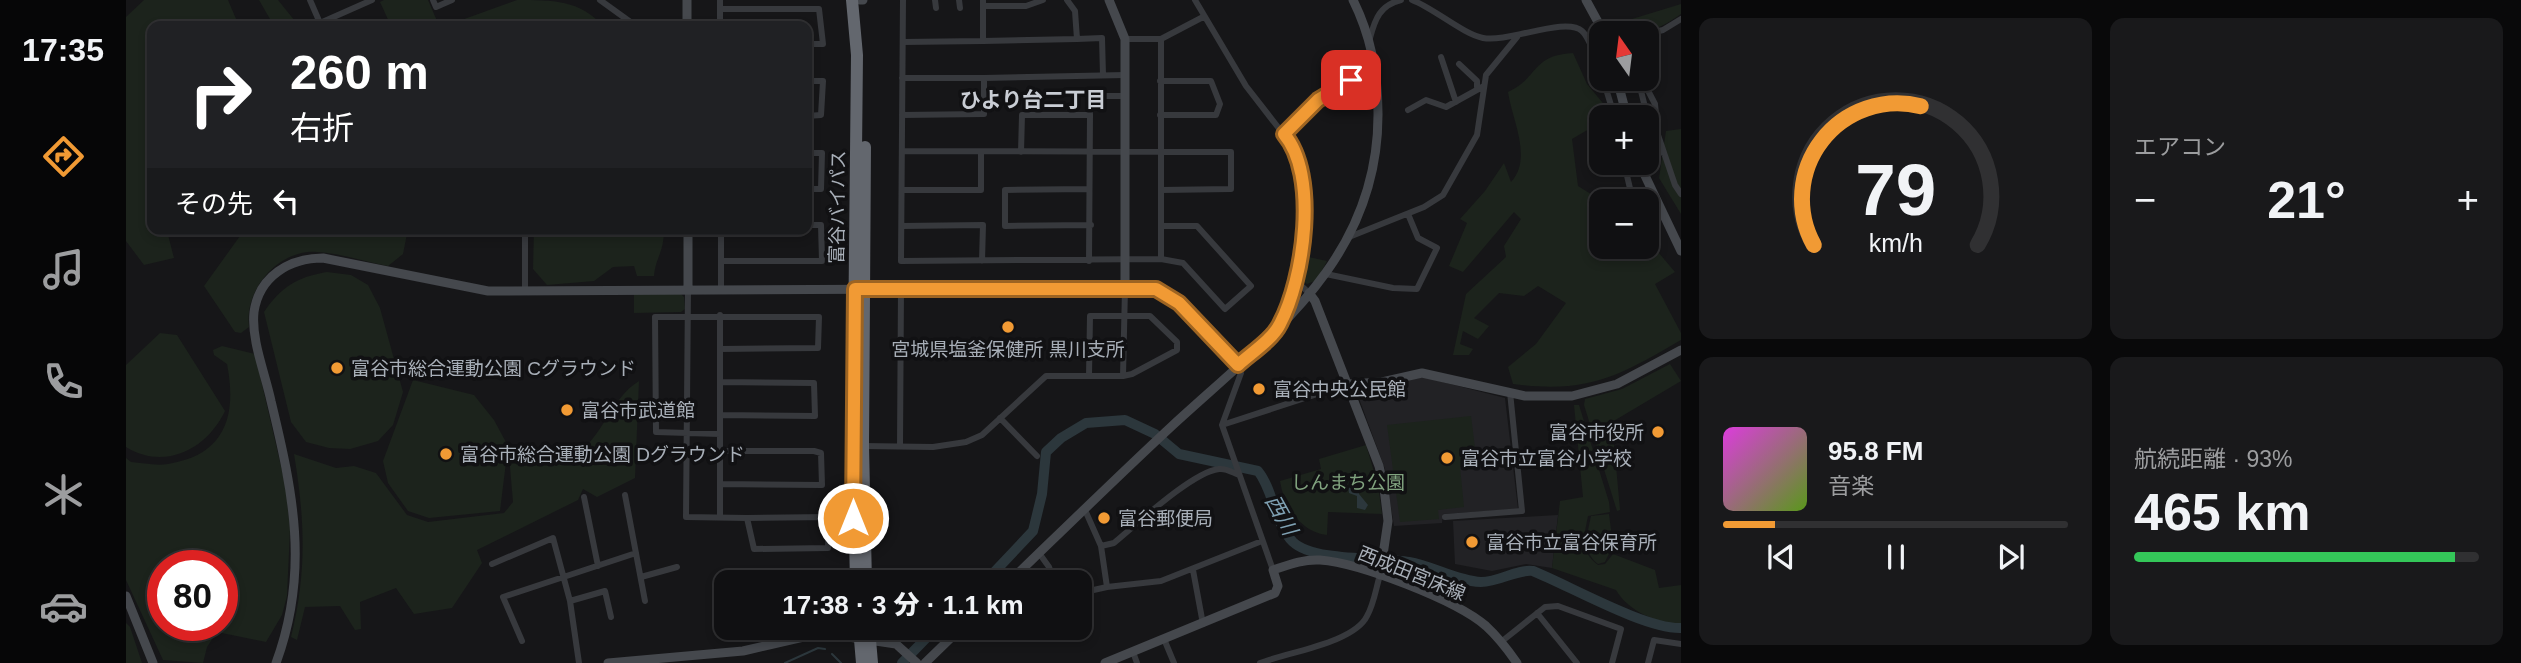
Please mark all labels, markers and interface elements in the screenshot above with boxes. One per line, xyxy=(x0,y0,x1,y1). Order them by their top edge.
north arrow xyxy=(1589,21,1659,91)
map controls xyxy=(1589,21,1659,259)
text: 17:35 xyxy=(22,32,104,68)
text: 260 m xyxy=(290,45,429,99)
icon: right xyxy=(175,49,266,140)
pin xyxy=(1321,50,1381,110)
icon: arrive xyxy=(1332,61,1370,99)
district label: ひより台二丁目 xyxy=(960,88,1106,111)
button: + xyxy=(1589,105,1659,175)
text: 右折 xyxy=(290,110,354,146)
icon: directions xyxy=(39,132,88,181)
text: エアコン xyxy=(2134,134,2226,160)
text: 79 xyxy=(1855,149,1936,230)
street label: 富谷バイパス xyxy=(826,150,849,264)
text: 21° xyxy=(2267,171,2346,229)
text: − xyxy=(2134,179,2156,221)
text: + xyxy=(2457,179,2479,221)
icon: left xyxy=(267,182,305,220)
text: その先 xyxy=(175,189,253,219)
button: − xyxy=(1589,189,1659,259)
text: km/h xyxy=(1868,228,1923,256)
icon: music xyxy=(39,245,88,294)
marker: 宮城県塩釜保健所 黒川支所 xyxy=(1000,319,1016,335)
place label: 宮城県塩釜保健所 黒川支所 xyxy=(891,339,1125,360)
icon: phone xyxy=(39,357,88,406)
place label: 富谷市総合運動公園 Cグラウンド xyxy=(351,358,636,379)
marker: 富谷市総合運動公園 Cグラウンド xyxy=(329,360,345,376)
place label: 富谷中央公民館 xyxy=(1273,379,1406,400)
marker: 富谷中央公民館 xyxy=(1251,381,1267,397)
place label: 富谷市武道館 xyxy=(581,400,695,421)
marker: 富谷市武道館 xyxy=(559,402,575,418)
place label: 富谷市役所 xyxy=(1549,422,1644,443)
marker: 富谷市役所 xyxy=(1650,424,1666,440)
text: 95.8 FM xyxy=(1828,436,1923,466)
place label: 富谷市総合運動公園 Dグラウンド xyxy=(460,444,745,465)
marker: 富谷市総合運動公園 Dグラウンド xyxy=(438,446,454,462)
text: 航続距離 · 93% xyxy=(2134,446,2292,472)
place label: 富谷市立富谷小学校 xyxy=(1461,448,1632,469)
marker: 富谷市立富谷小学校 xyxy=(1439,450,1455,466)
icon: climate xyxy=(39,470,88,519)
park label: しんまち公園 xyxy=(1291,472,1405,493)
text: 音楽 xyxy=(1828,473,1874,499)
position arrow xyxy=(816,481,890,555)
text: 465 km xyxy=(2134,483,2310,541)
water label: 西川 xyxy=(1261,491,1303,540)
place label: 富谷郵便局 xyxy=(1118,508,1213,529)
marker: 富谷郵便局 xyxy=(1096,510,1112,526)
place label: 富谷市立富谷保育所 xyxy=(1486,532,1657,553)
marker: 富谷市立富谷保育所 xyxy=(1464,534,1480,550)
icon: previous xyxy=(1762,538,1800,576)
icon: pause xyxy=(1877,538,1915,576)
icon: next xyxy=(1992,538,2030,576)
street label: 西成田宮床線 xyxy=(1355,542,1469,605)
speed limit sign: 80 xyxy=(147,550,238,641)
icon: car xyxy=(39,582,88,631)
text: 17:38 · 3 分 · 1.1 km xyxy=(782,590,1024,620)

